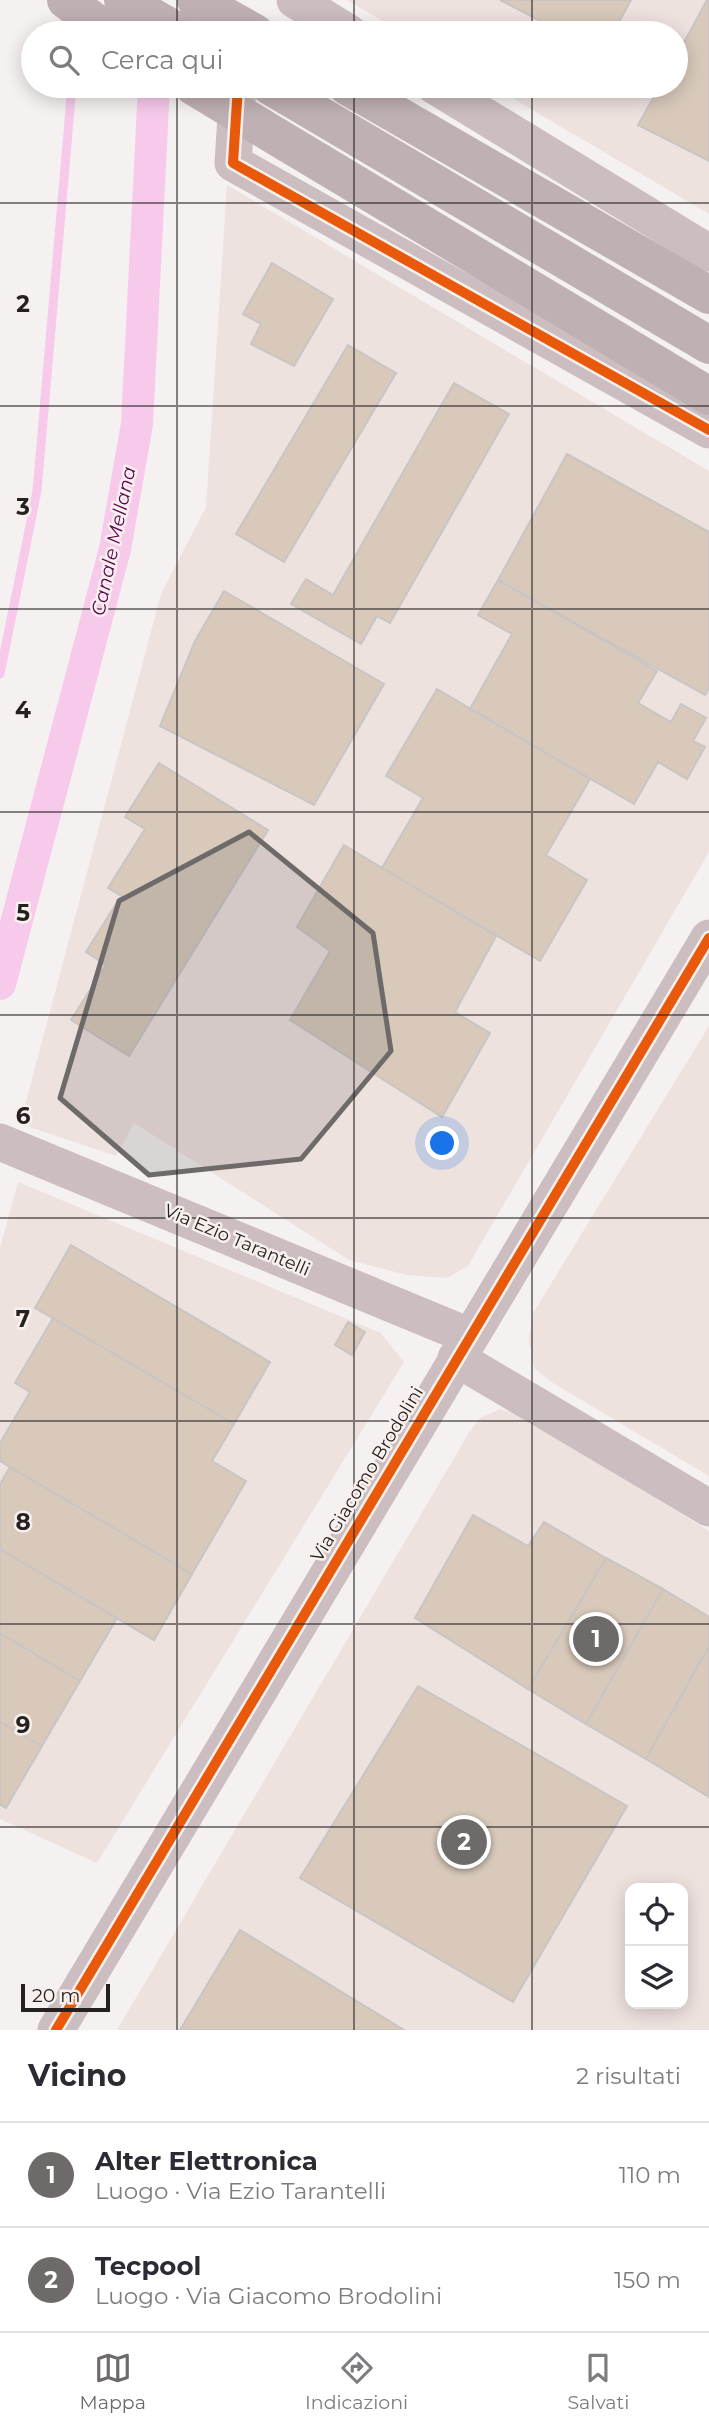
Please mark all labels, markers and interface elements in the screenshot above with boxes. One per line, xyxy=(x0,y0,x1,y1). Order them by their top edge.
search box xyxy=(21,21,688,98)
icon: search xyxy=(45,41,83,79)
text: Cerca qui xyxy=(101,44,224,76)
text: 2 xyxy=(16,290,30,318)
water label: Canale Mellana xyxy=(86,464,141,618)
text: 3 xyxy=(15,493,30,521)
text: 4 xyxy=(15,696,31,724)
text: 5 xyxy=(16,899,30,927)
text: 6 xyxy=(16,1102,31,1130)
your location xyxy=(425,1126,459,1160)
street label: Via Ezio Tarantelli xyxy=(161,1199,313,1281)
text: 7 xyxy=(16,1305,30,1333)
street label: Via Giacomo Brodolini xyxy=(306,1383,428,1565)
text: 8 xyxy=(15,1508,31,1536)
pin: 1 xyxy=(573,1613,619,1665)
text: 9 xyxy=(16,1711,30,1739)
pin: 2 xyxy=(441,1816,487,1868)
map controls xyxy=(625,1883,688,2009)
button: locate xyxy=(625,1883,688,1946)
button: layers xyxy=(625,1946,688,2009)
scale bar xyxy=(21,1981,110,2013)
text: 20 m xyxy=(32,1984,80,2007)
text: Vicino xyxy=(28,2057,126,2094)
text: 2 risultati xyxy=(576,2062,681,2090)
text: Alter Elettronica xyxy=(95,2145,318,2177)
text: 1 xyxy=(46,2161,56,2189)
text: 110 m xyxy=(619,2161,681,2189)
text: Luogo · Via Ezio Tarantelli xyxy=(95,2177,386,2205)
text: Tecpool xyxy=(95,2250,201,2282)
text: 2 xyxy=(44,2266,58,2294)
text: 150 m xyxy=(614,2266,681,2294)
text: Luogo · Via Giacomo Brodolini xyxy=(95,2282,442,2310)
tab: Mappa xyxy=(80,2349,146,2414)
tab: Indicazioni xyxy=(305,2349,408,2414)
tab: Salvati xyxy=(567,2349,629,2414)

